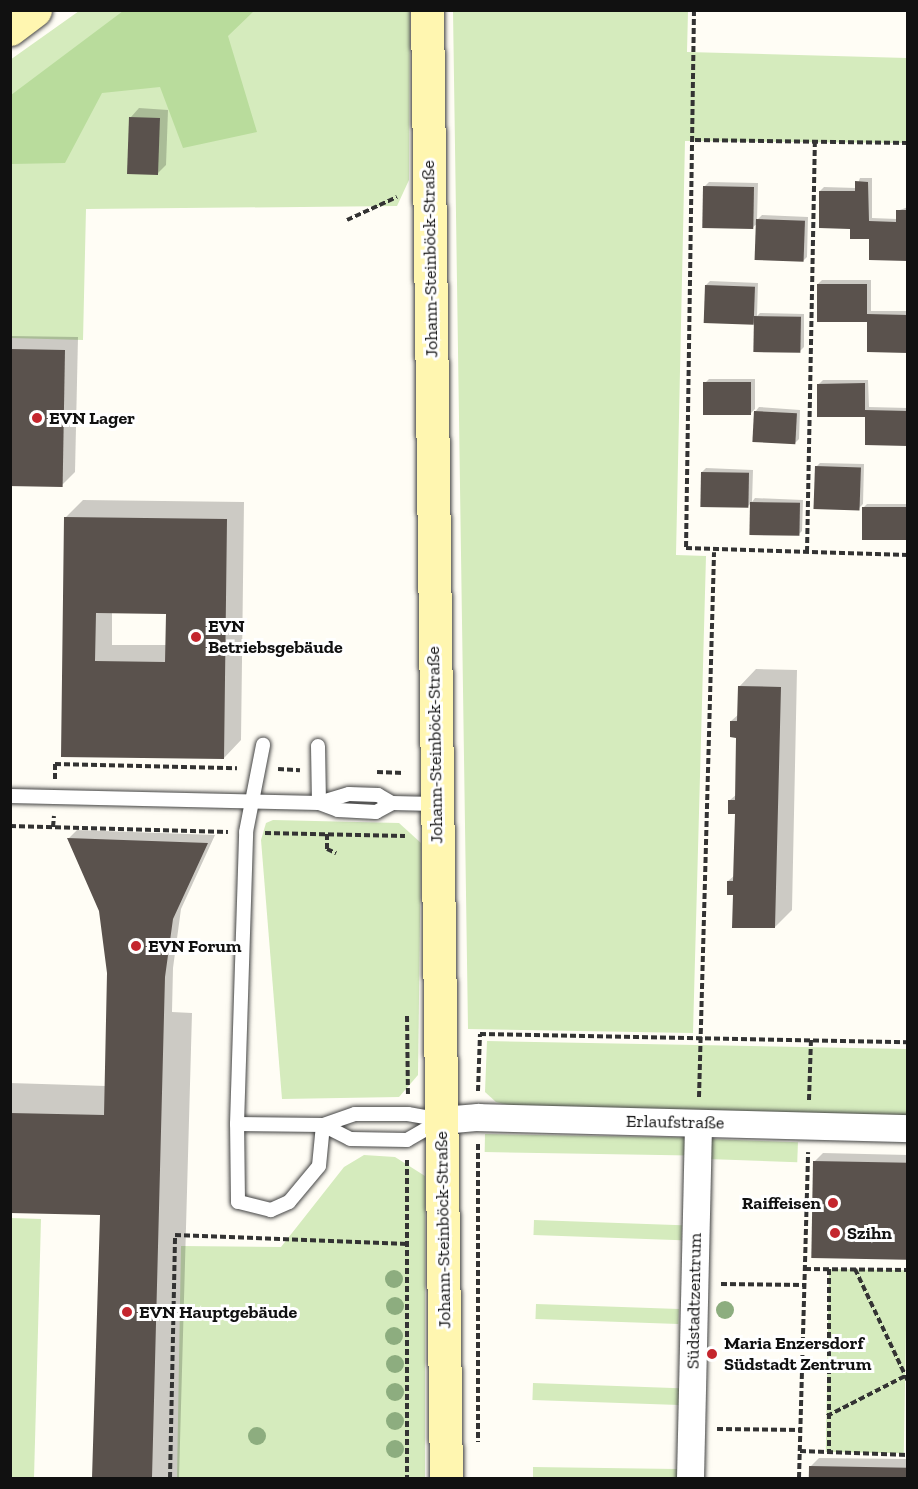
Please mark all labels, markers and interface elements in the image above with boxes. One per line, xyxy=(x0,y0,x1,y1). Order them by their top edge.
street label: Johann-Steinböck-Straße xyxy=(417,160,443,358)
place label: EVN Lager xyxy=(49,407,135,429)
marker: EVN Lager xyxy=(30,411,44,425)
place label: EVN Betriebsgebäude xyxy=(208,616,343,658)
marker: EVN Betriebsgebäude xyxy=(189,630,203,644)
street label: Johann-Steinböck-Straße xyxy=(422,646,448,844)
place label: EVN Forum xyxy=(148,935,242,957)
marker: EVN Forum xyxy=(129,939,143,953)
street label: Erlaufstraße xyxy=(626,1110,724,1134)
street label: Johann-Steinböck-Straße xyxy=(430,1131,456,1329)
place label: Raiffeisen xyxy=(742,1192,821,1214)
marker: Raiffeisen xyxy=(826,1196,840,1210)
place label: Szihn xyxy=(847,1222,892,1244)
marker: Szihn xyxy=(828,1226,842,1240)
street label: Südstadtzentrum xyxy=(682,1233,706,1369)
place label: EVN Hauptgebäude xyxy=(139,1301,297,1323)
marker: EVN Hauptgebäude xyxy=(120,1305,134,1319)
place label: Maria Enzersdorf Südstadt Zentrum xyxy=(724,1333,871,1376)
marker: Maria Enzersdorf Südstadt Zentrum xyxy=(705,1347,719,1361)

